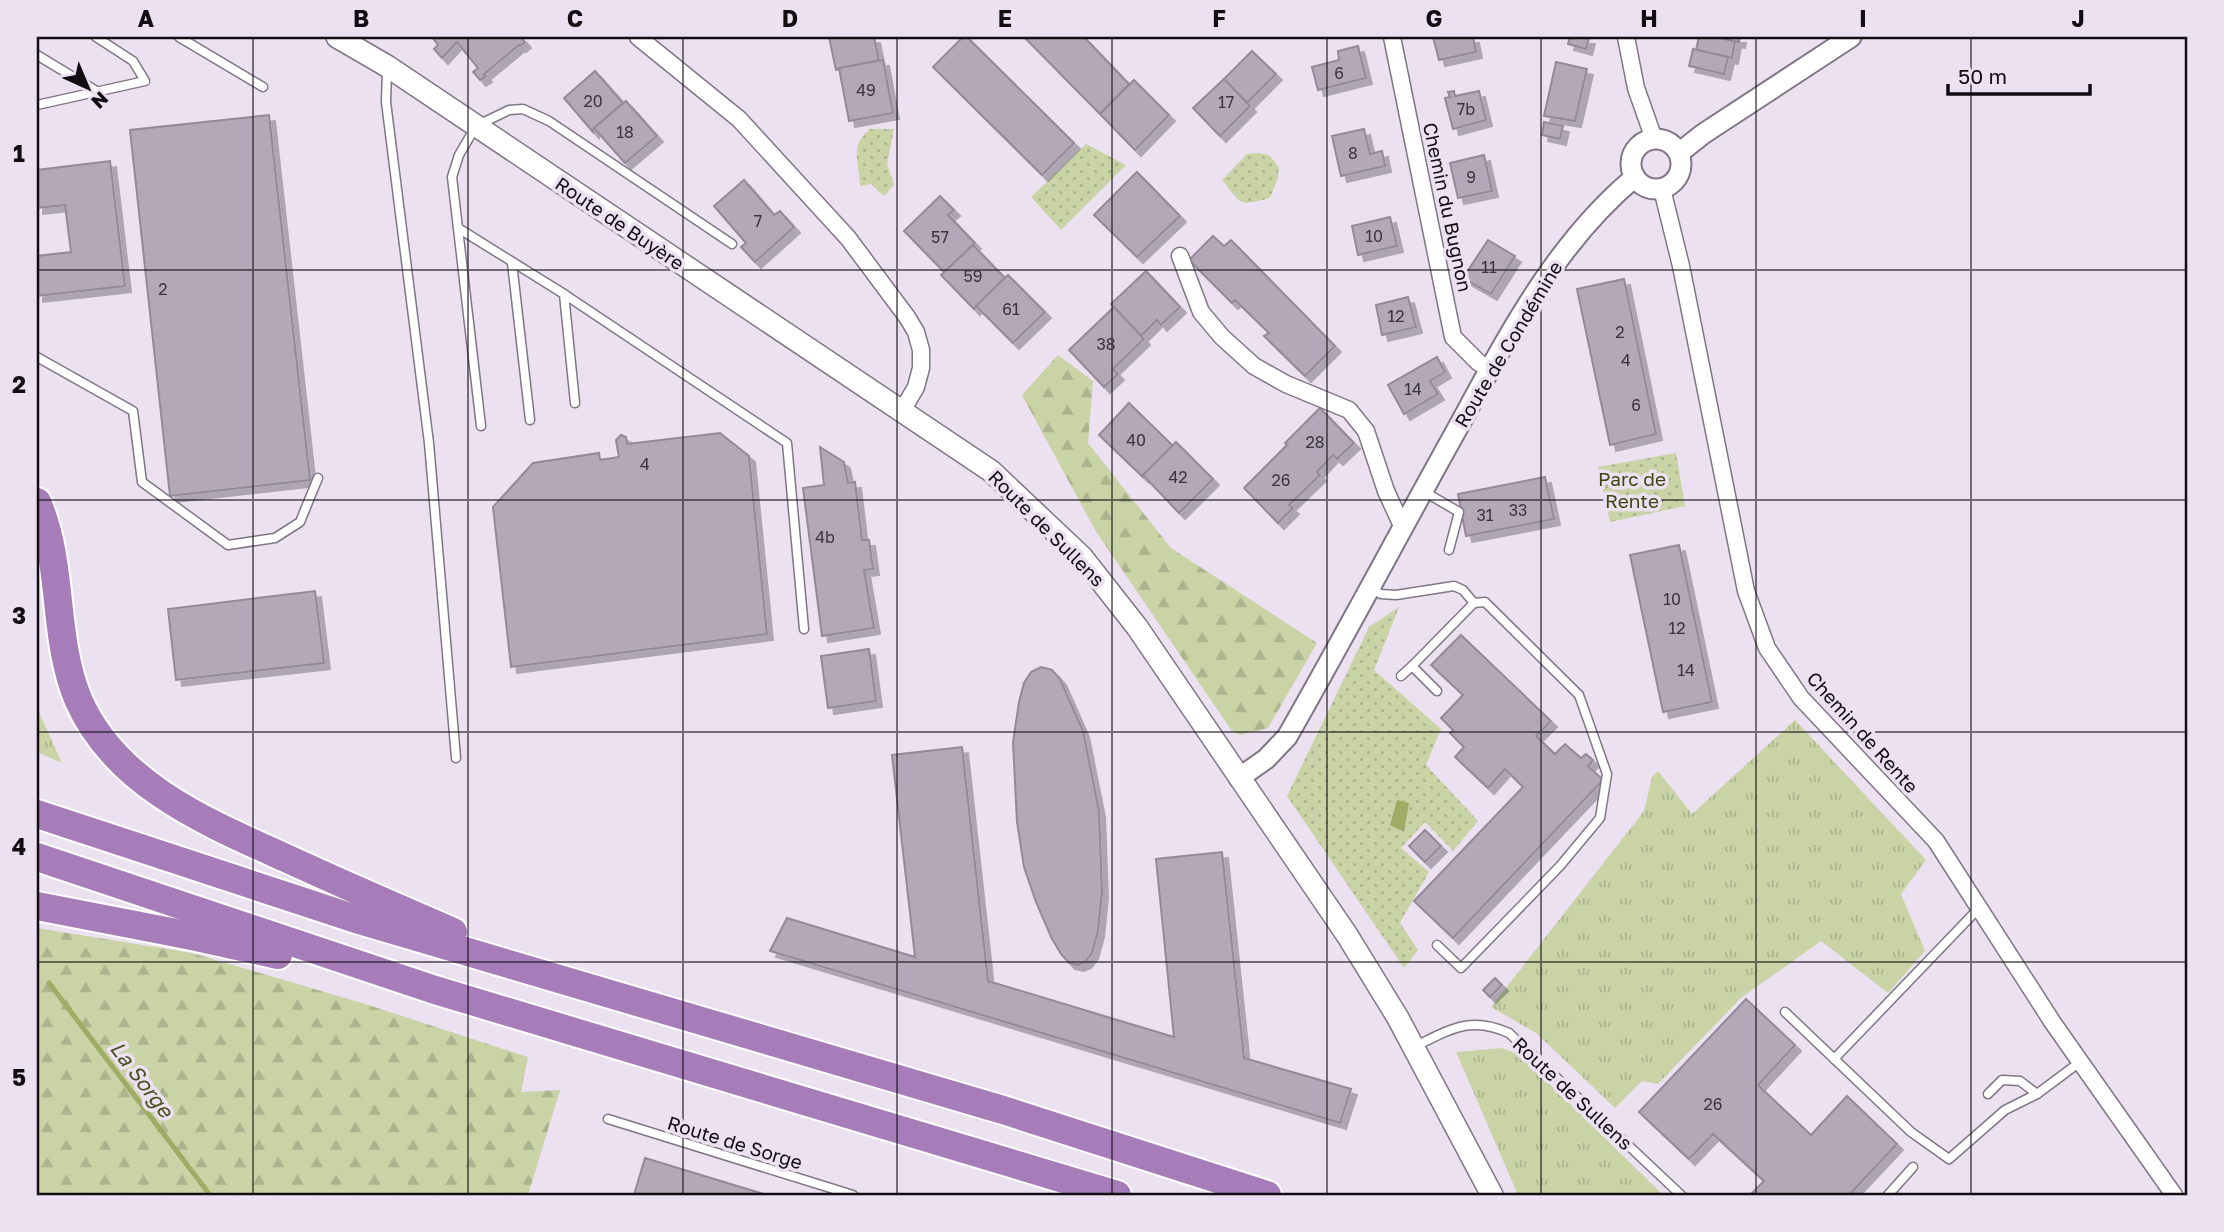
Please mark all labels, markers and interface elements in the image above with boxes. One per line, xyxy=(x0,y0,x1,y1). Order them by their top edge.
text: A xyxy=(138,4,155,32)
text: B xyxy=(353,4,369,32)
text: C xyxy=(567,4,583,32)
text: D xyxy=(782,4,798,32)
text: E xyxy=(998,4,1012,32)
text: F xyxy=(1212,4,1226,32)
text: G xyxy=(1426,4,1442,32)
text: H xyxy=(1640,4,1658,32)
text: I xyxy=(1859,4,1867,32)
text: J xyxy=(2071,4,2085,32)
north arrow xyxy=(52,52,122,122)
scale bar xyxy=(1948,52,2089,96)
house number: 6 xyxy=(1334,63,1344,83)
text: 50 m xyxy=(1958,63,2007,89)
house number: 49 xyxy=(856,80,876,100)
text: N xyxy=(87,87,113,114)
house number: 20 xyxy=(583,91,603,111)
house number: 17 xyxy=(1218,92,1234,112)
house number: 7b xyxy=(1457,99,1475,119)
street label: Chemin du Bugnon xyxy=(1419,120,1477,294)
house number: 18 xyxy=(616,122,634,142)
text: 1 xyxy=(13,139,25,167)
house number: 8 xyxy=(1348,143,1358,163)
house number: 9 xyxy=(1466,167,1476,187)
street label: Route de Buyère xyxy=(551,171,689,275)
house number: 7 xyxy=(754,211,762,231)
house number: 10 xyxy=(1365,226,1383,246)
house number: 57 xyxy=(931,227,949,247)
street label: Route de Condémine xyxy=(1449,257,1567,431)
house number: 11 xyxy=(1481,257,1497,277)
house number: 59 xyxy=(964,266,982,286)
house number: 2 xyxy=(158,279,168,299)
house number: 61 xyxy=(1002,299,1020,319)
house number: 12 xyxy=(1387,306,1405,326)
house number: 2 xyxy=(1615,322,1625,342)
house number: 38 xyxy=(1096,334,1116,354)
house number: 4 xyxy=(1621,350,1631,370)
text: 2 xyxy=(12,370,26,398)
house number: 14 xyxy=(1404,379,1422,399)
house number: 6 xyxy=(1631,395,1641,415)
house number: 40 xyxy=(1126,430,1146,450)
house number: 28 xyxy=(1305,432,1325,452)
house number: 4 xyxy=(640,454,650,474)
street label: Route de Sullens xyxy=(984,465,1110,591)
house number: 42 xyxy=(1168,467,1188,487)
park label: Parc de Rente xyxy=(1598,467,1666,512)
house number: 26 xyxy=(1272,470,1290,490)
house number: 33 xyxy=(1509,500,1527,520)
house number: 31 xyxy=(1476,505,1494,525)
house number: 4b xyxy=(815,527,835,547)
house number: 10 xyxy=(1663,589,1681,609)
text: 3 xyxy=(12,601,26,629)
house number: 12 xyxy=(1668,618,1686,638)
house number: 14 xyxy=(1677,660,1695,680)
street label: Chemin de Rente xyxy=(1802,667,1924,797)
text: 4 xyxy=(12,832,26,860)
street label: Route de Sullens xyxy=(1509,1032,1637,1154)
water label: La Sorge xyxy=(105,1036,180,1124)
text: 5 xyxy=(12,1063,26,1091)
house number: 26 xyxy=(1704,1094,1722,1114)
street label: Route de Sorge xyxy=(665,1111,805,1173)

